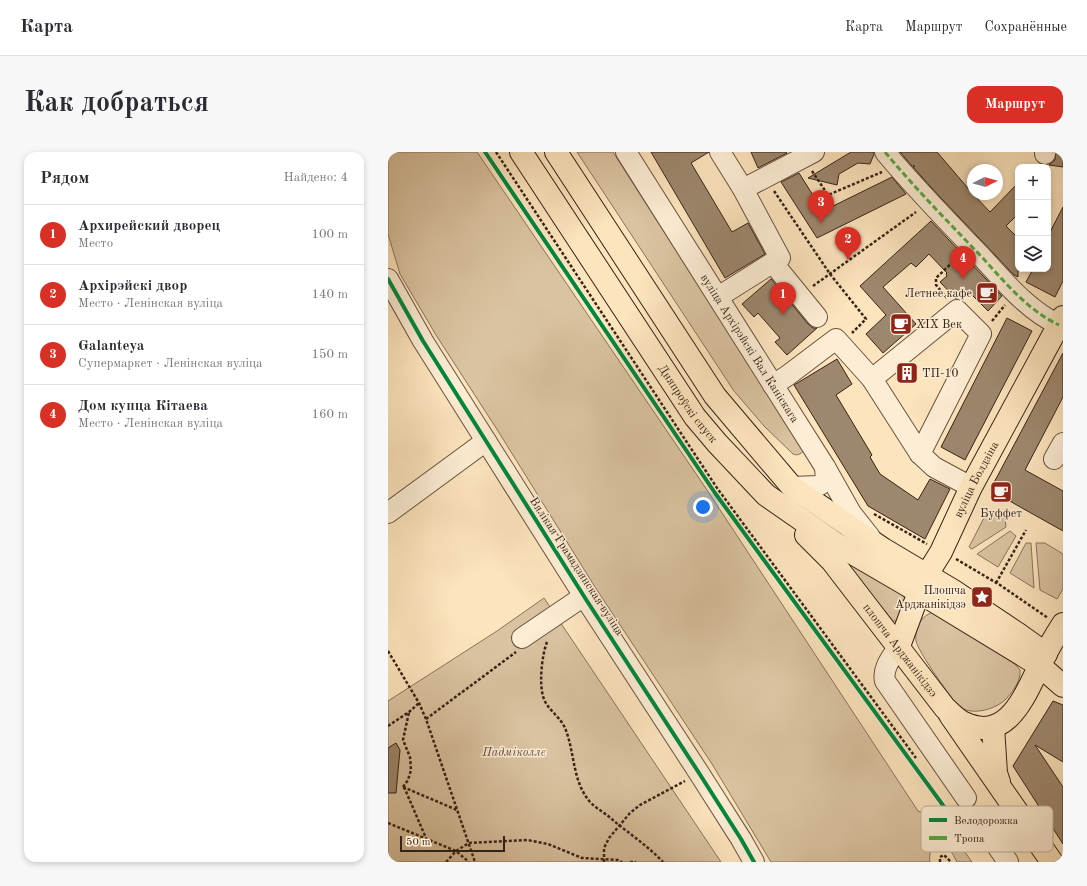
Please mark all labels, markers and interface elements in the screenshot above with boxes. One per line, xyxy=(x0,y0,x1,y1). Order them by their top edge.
text: Карта xyxy=(20,18,73,37)
text: Карта xyxy=(845,20,883,34)
text: Маршрут xyxy=(905,20,962,34)
text: Сохранённые xyxy=(984,20,1067,34)
button: Маршрут xyxy=(967,86,1063,123)
text: Как добраться xyxy=(24,90,209,118)
north arrow xyxy=(967,164,1003,200)
map controls xyxy=(1015,164,1051,272)
button: + xyxy=(1015,164,1051,200)
text: Рядом xyxy=(40,170,89,187)
text: Найдено: 4 xyxy=(284,171,348,184)
pin: 3 xyxy=(808,190,834,223)
button: − xyxy=(1015,200,1051,236)
text: Архирейский дворец xyxy=(78,219,220,234)
pin: 2 xyxy=(835,227,861,260)
text: 1 xyxy=(49,228,57,241)
text: 100 m xyxy=(311,228,348,241)
button: layers xyxy=(1015,236,1051,272)
text: Место xyxy=(78,237,113,250)
pin: 4 xyxy=(950,246,976,279)
street label: вуліца Архірэйскі Вал Каніскага xyxy=(698,272,800,425)
text: Архірэйскі двор xyxy=(78,279,187,294)
cafe icon: Летнее кафе xyxy=(974,280,1000,306)
pin: 1 xyxy=(770,282,796,315)
text: 2 xyxy=(49,288,57,301)
text: 140 m xyxy=(311,288,348,301)
place label: Летнее кафе xyxy=(905,288,972,300)
text: Место · Ленінская вуліца xyxy=(78,297,223,310)
cafe icon: XIX Век xyxy=(888,311,914,337)
place label: XIX Век xyxy=(916,319,962,331)
text: Galanteya xyxy=(78,339,144,354)
text: 3 xyxy=(49,348,57,361)
text: 150 m xyxy=(311,348,348,361)
text: Супермаркет · Ленінская вуліца xyxy=(78,357,263,370)
building icon: ТП-10 xyxy=(894,360,920,386)
street label: Дняпроўскі спуск xyxy=(655,363,719,445)
place label: ТП-10 xyxy=(922,368,958,380)
text: Дом купца Кітаева xyxy=(78,399,208,414)
text: 4 xyxy=(49,408,57,421)
text: 160 m xyxy=(311,408,348,421)
text: Место · Ленінская вуліца xyxy=(78,417,223,430)
street label: вуліца Болдзіна xyxy=(953,440,1002,520)
cafe icon: Буффет xyxy=(988,479,1014,505)
street label: Вялікая Грамадзянская вуліца xyxy=(527,495,626,638)
your location xyxy=(693,497,713,517)
place label: Буффет xyxy=(980,508,1022,520)
place icon: Плошча Арджанікідзэ xyxy=(969,584,995,610)
place label: Плошча Арджанікідзэ xyxy=(895,585,966,611)
street label: плошча Арджанікідзэ xyxy=(860,602,939,700)
park label: Падміколле xyxy=(481,747,546,759)
legend xyxy=(921,806,1053,852)
text: Велодорожка xyxy=(954,816,1019,827)
scale bar xyxy=(400,834,505,853)
text: Тропа xyxy=(954,834,985,845)
text: 50 m xyxy=(406,837,431,848)

